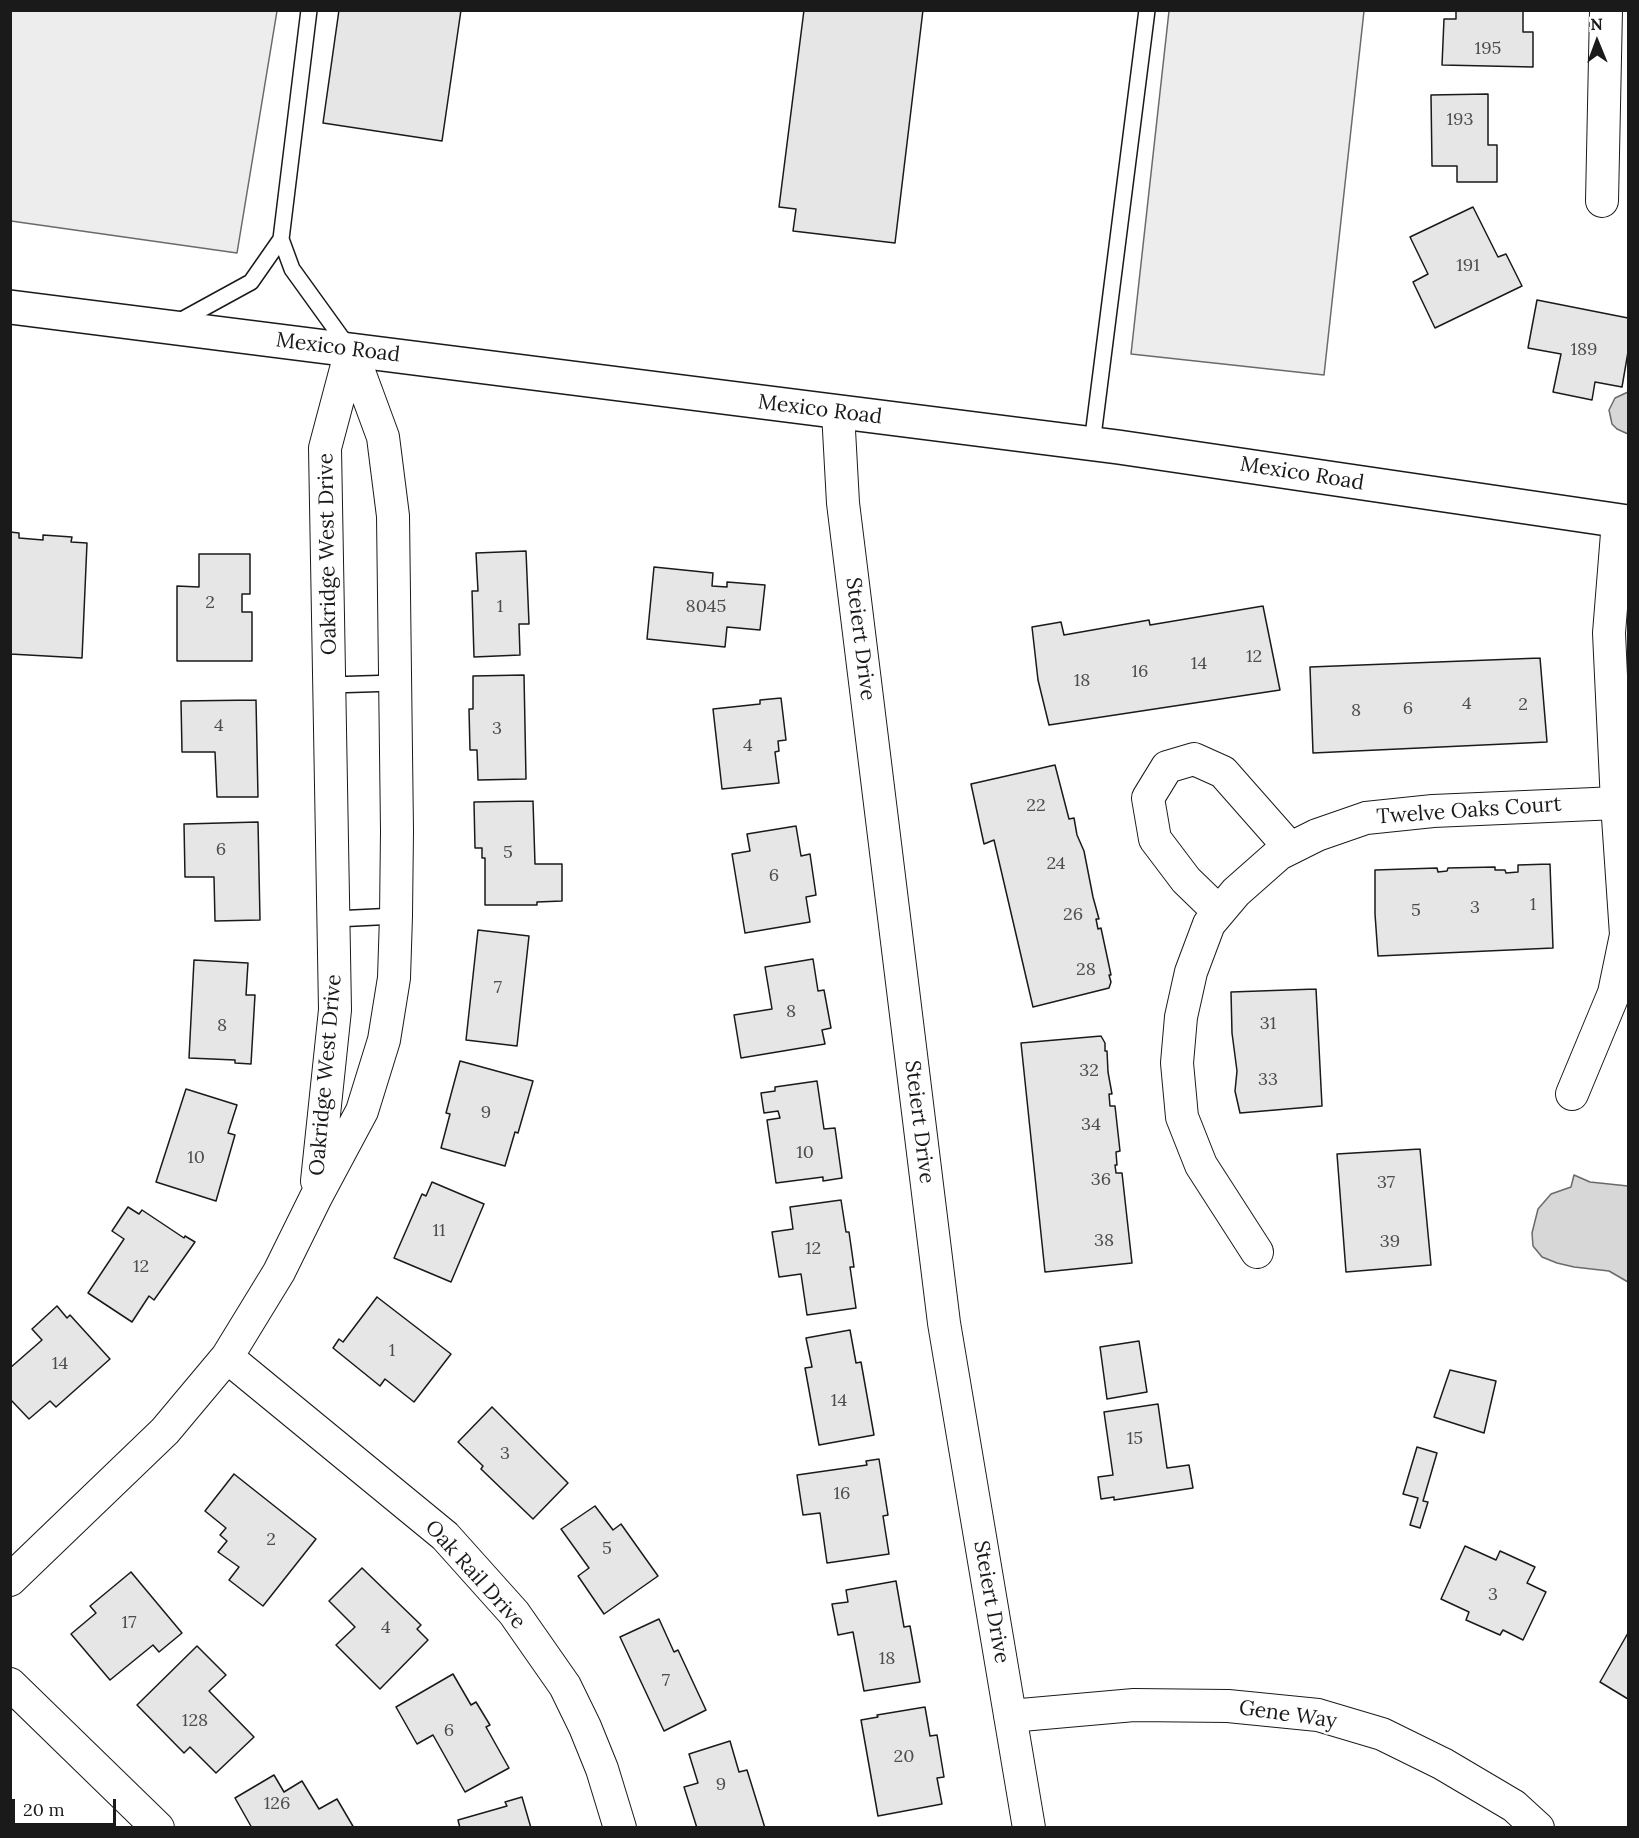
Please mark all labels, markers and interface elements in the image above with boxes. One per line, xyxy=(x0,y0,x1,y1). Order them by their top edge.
north arrow xyxy=(1567,12,1627,72)
text: N xyxy=(1590,14,1603,34)
house number: 195 xyxy=(1475,38,1501,60)
house number: 193 xyxy=(1447,109,1473,131)
house number: 191 xyxy=(1456,255,1480,277)
street label: Mexico Road xyxy=(274,328,402,368)
house number: 189 xyxy=(1571,339,1597,361)
street label: Mexico Road xyxy=(756,390,884,430)
street label: Mexico Road xyxy=(1238,452,1366,496)
street label: Oakridge West Drive xyxy=(314,453,342,655)
street label: Steiert Drive xyxy=(840,576,880,702)
house number: 2 xyxy=(205,592,215,614)
house number: 1 xyxy=(497,596,503,618)
house number: 8045 xyxy=(686,596,726,618)
house number: 12 xyxy=(1246,646,1262,668)
house number: 14 xyxy=(1191,653,1207,675)
house number: 16 xyxy=(1132,661,1148,683)
house number: 18 xyxy=(1074,670,1090,692)
house number: 4 xyxy=(1462,693,1472,715)
house number: 2 xyxy=(1518,694,1528,716)
house number: 6 xyxy=(1403,698,1413,720)
house number: 8 xyxy=(1351,700,1361,722)
house number: 4 xyxy=(214,715,224,737)
house number: 3 xyxy=(492,718,502,740)
house number: 4 xyxy=(743,735,753,757)
street label: Twelve Oaks Court xyxy=(1376,792,1562,830)
house number: 22 xyxy=(1026,795,1046,817)
house number: 6 xyxy=(216,839,226,861)
house number: 5 xyxy=(503,842,513,864)
house number: 24 xyxy=(1046,853,1066,875)
house number: 6 xyxy=(769,865,779,887)
house number: 1 xyxy=(1530,894,1536,916)
house number: 3 xyxy=(1470,897,1480,919)
house number: 5 xyxy=(1411,900,1421,922)
house number: 26 xyxy=(1063,904,1083,926)
house number: 28 xyxy=(1076,959,1096,981)
street label: Oakridge West Drive xyxy=(305,973,347,1177)
house number: 7 xyxy=(494,977,502,999)
house number: 8 xyxy=(786,1001,796,1023)
house number: 31 xyxy=(1260,1013,1276,1035)
house number: 8 xyxy=(217,1015,227,1037)
street label: Steiert Drive xyxy=(899,1059,939,1185)
house number: 32 xyxy=(1079,1060,1099,1082)
house number: 33 xyxy=(1258,1069,1278,1091)
house number: 9 xyxy=(481,1102,491,1124)
house number: 34 xyxy=(1081,1114,1101,1136)
house number: 10 xyxy=(796,1142,814,1164)
house number: 10 xyxy=(187,1147,205,1169)
house number: 36 xyxy=(1091,1169,1111,1191)
house number: 37 xyxy=(1377,1172,1395,1194)
house number: 11 xyxy=(432,1220,446,1242)
house number: 38 xyxy=(1094,1230,1114,1252)
house number: 39 xyxy=(1380,1231,1400,1253)
house number: 12 xyxy=(805,1238,821,1260)
house number: 12 xyxy=(133,1256,149,1278)
house number: 1 xyxy=(389,1340,395,1362)
house number: 14 xyxy=(52,1353,68,1375)
house number: 14 xyxy=(831,1390,847,1412)
house number: 15 xyxy=(1127,1428,1143,1450)
house number: 3 xyxy=(500,1443,510,1465)
house number: 16 xyxy=(834,1483,850,1505)
street label: Oak Rail Drive xyxy=(419,1515,531,1635)
house number: 2 xyxy=(266,1529,276,1551)
house number: 5 xyxy=(602,1538,612,1560)
street label: Steiert Drive xyxy=(968,1539,1014,1665)
house number: 3 xyxy=(1488,1584,1498,1606)
house number: 17 xyxy=(122,1612,136,1634)
house number: 4 xyxy=(381,1617,391,1639)
house number: 18 xyxy=(879,1648,895,1670)
house number: 7 xyxy=(662,1670,670,1692)
street label: Gene Way xyxy=(1237,1696,1339,1734)
house number: 128 xyxy=(182,1710,208,1732)
house number: 6 xyxy=(444,1720,454,1742)
house number: 20 xyxy=(894,1746,914,1768)
house number: 9 xyxy=(716,1774,726,1796)
scale bar xyxy=(15,1787,118,1825)
house number: 126 xyxy=(264,1793,290,1815)
text: 20 m xyxy=(23,1798,65,1821)

